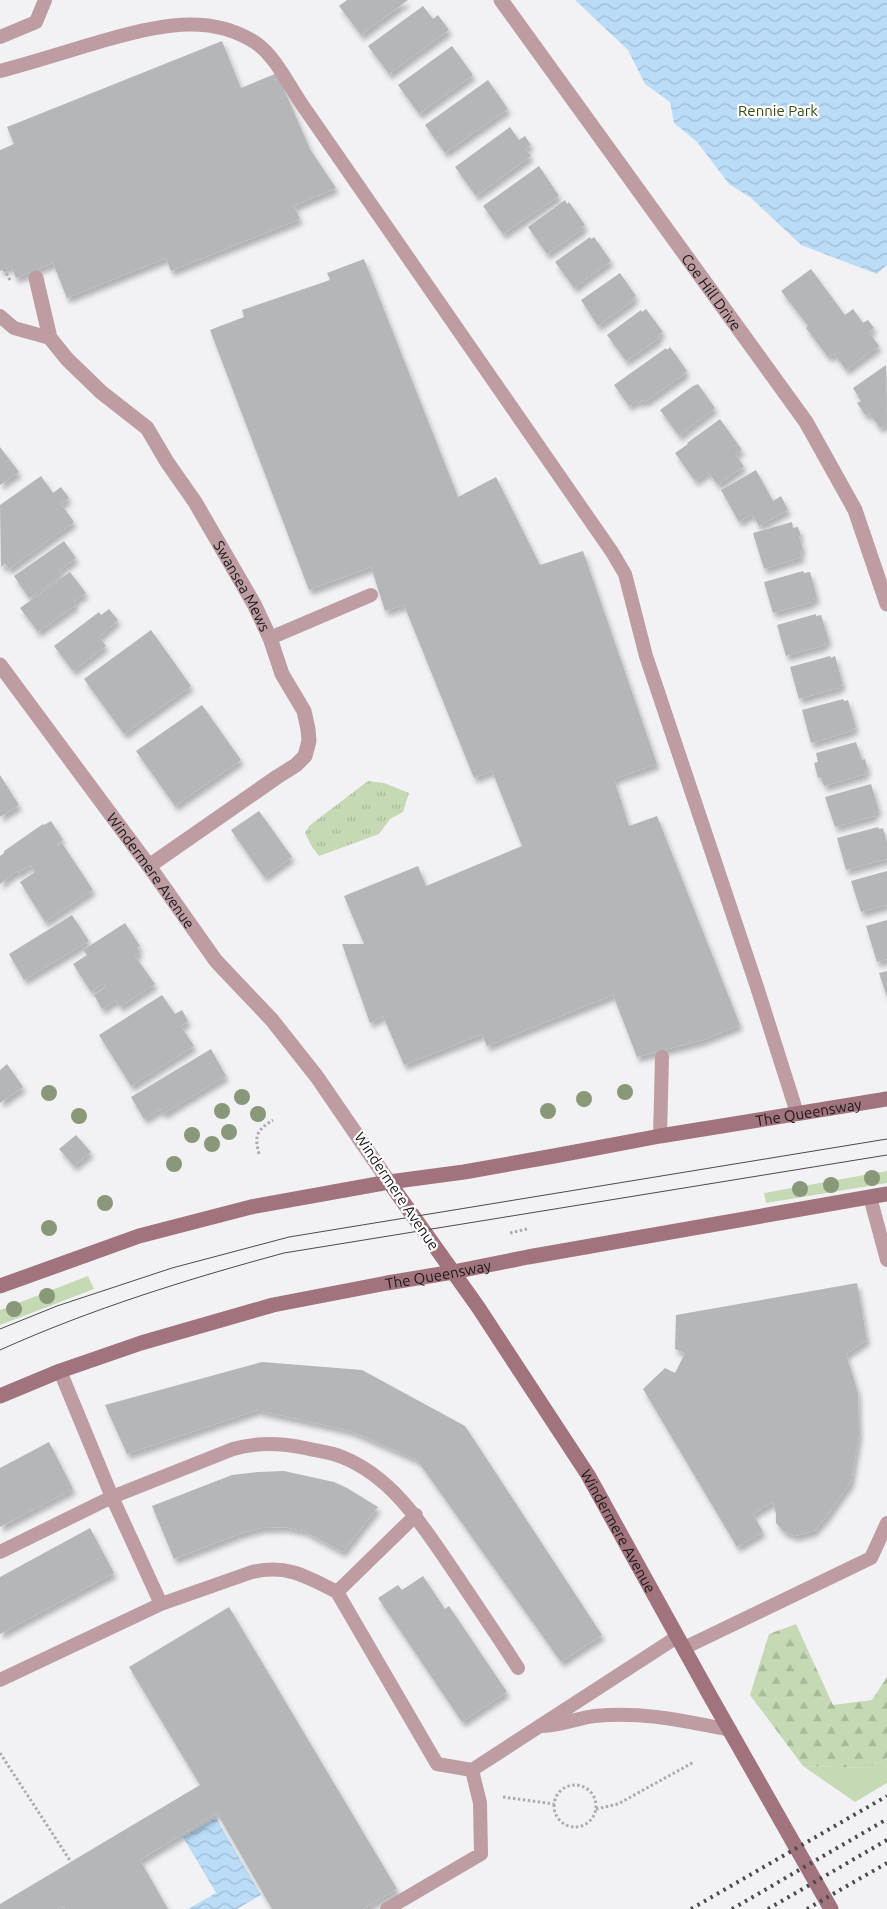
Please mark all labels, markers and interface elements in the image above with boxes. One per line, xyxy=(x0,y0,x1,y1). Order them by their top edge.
park label: Rennie Park xyxy=(738,102,818,119)
street label: Coe Hill Drive xyxy=(678,250,745,333)
street label: Swansea Mews xyxy=(211,537,274,634)
street label: Windermere Avenue xyxy=(104,809,199,931)
street label: The Queensway xyxy=(754,1095,863,1129)
street label: Windermere Avenue xyxy=(351,1129,443,1253)
street label: The Queensway xyxy=(384,1256,492,1292)
street label: Windermere Avenue xyxy=(578,1466,660,1595)

